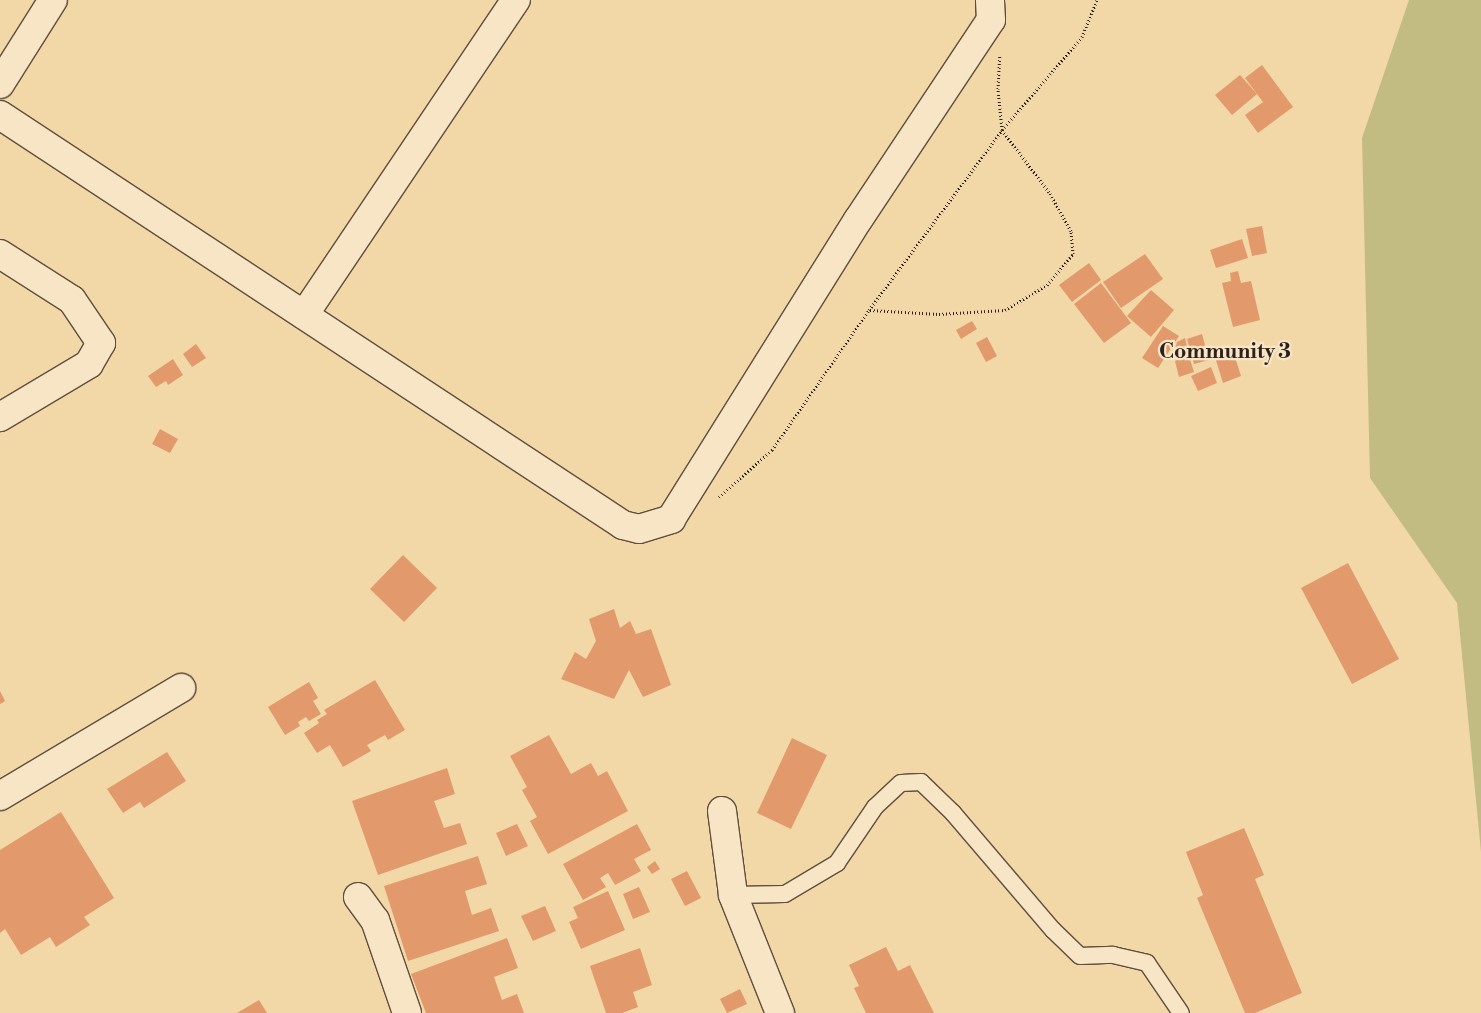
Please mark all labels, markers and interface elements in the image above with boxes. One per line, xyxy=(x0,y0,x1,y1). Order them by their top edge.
district label: Community 3 xyxy=(1159,339,1291,365)

